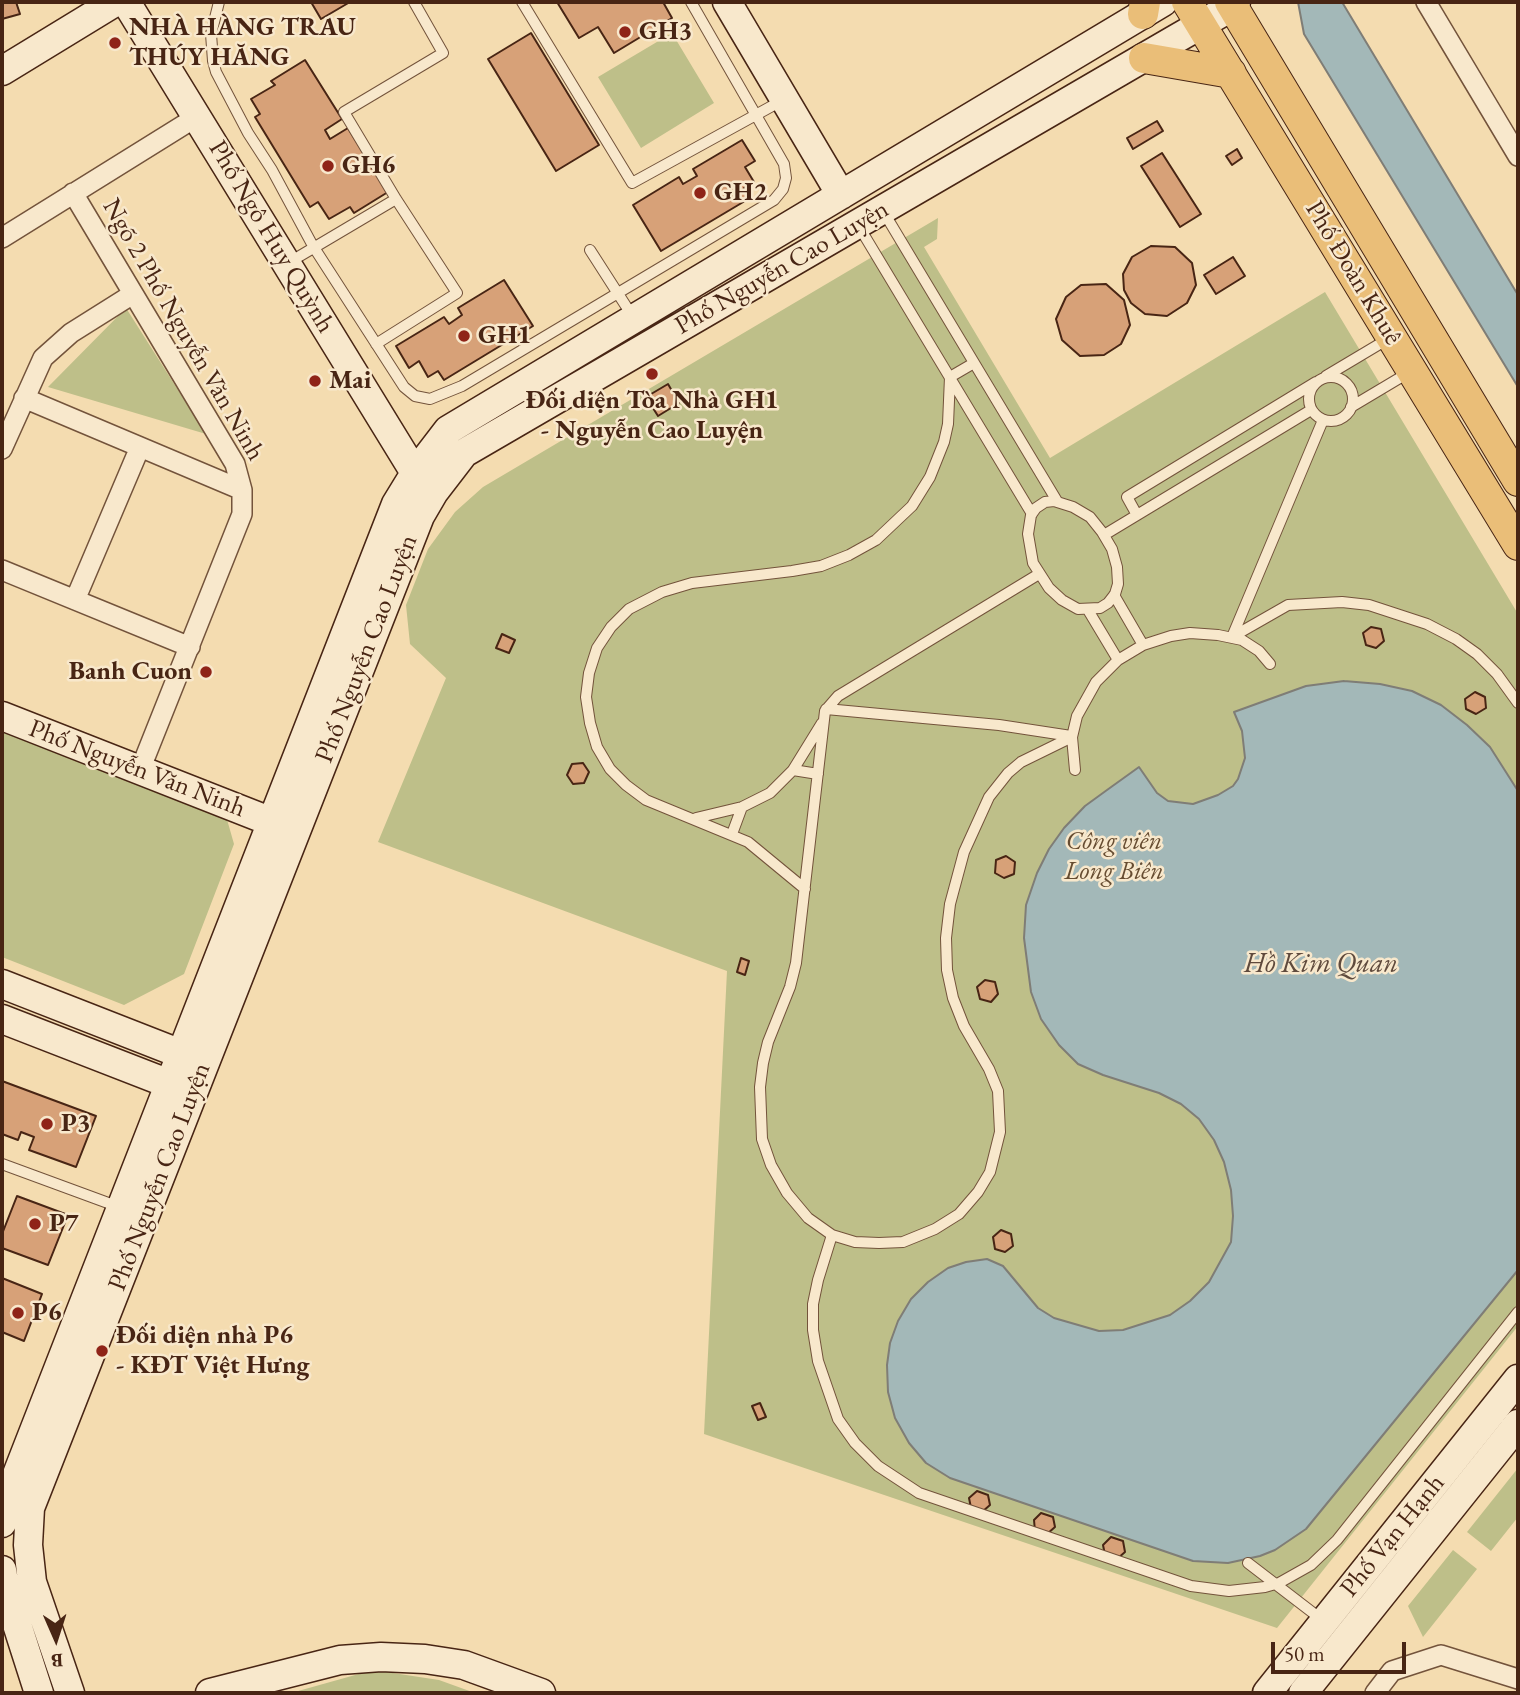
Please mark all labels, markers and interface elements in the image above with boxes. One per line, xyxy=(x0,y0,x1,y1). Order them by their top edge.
place label: NHÀ HÀNG TRAU THÚY HĂNG xyxy=(129,12,356,74)
place label: GH3 xyxy=(639,16,692,48)
marker: GH3 xyxy=(617,24,633,40)
marker: NHÀ HÀNG TRAU THÚY HĂNG xyxy=(107,35,123,51)
street label: Phố Ngô Huy Quỳnh xyxy=(201,135,341,339)
place label: GH6 xyxy=(342,150,395,182)
marker: GH6 xyxy=(320,158,336,174)
place label: GH2 xyxy=(714,177,767,209)
marker: GH2 xyxy=(692,185,708,201)
street label: Ngõ 2 Phố Nguyễn Văn Ninh xyxy=(95,194,271,466)
street label: Phố Nguyễn Cao Luyện xyxy=(670,194,894,342)
street label: Phố Đoàn Khuê xyxy=(1298,196,1408,350)
place label: GH1 xyxy=(478,320,531,352)
marker: GH1 xyxy=(456,328,472,344)
place label: Mai xyxy=(329,365,371,397)
marker: Đối diện Tòa Nhà GH1 - Nguyễn Cao Luyện xyxy=(644,366,660,382)
marker: Mai xyxy=(307,373,323,389)
place label: Đối diện Tòa Nhà GH1 - Nguyễn Cao Luyện xyxy=(526,385,778,446)
street label: Phố Nguyễn Cao Luyện xyxy=(309,531,425,767)
place label: Banh Cuon xyxy=(69,656,192,688)
marker: Banh Cuon xyxy=(198,664,214,680)
street label: Phố Nguyễn Văn Ninh xyxy=(24,713,250,825)
park label: Công viên Long Biên xyxy=(1064,826,1164,888)
water label: Hồ Kim Quan xyxy=(1244,947,1398,981)
street label: Phố Nguyễn Cao Luyện xyxy=(102,1059,218,1295)
place label: P3 xyxy=(61,1108,91,1140)
marker: P3 xyxy=(39,1116,55,1132)
place label: P7 xyxy=(49,1208,79,1240)
marker: P7 xyxy=(27,1216,43,1232)
place label: P6 xyxy=(32,1297,62,1329)
marker: P6 xyxy=(10,1305,26,1321)
place label: Đối diện nhà P6 - KĐT Việt Hưng xyxy=(116,1320,310,1382)
marker: Đối diện nhà P6 - KĐT Việt Hưng xyxy=(94,1343,110,1359)
street label: Phố Vạn Hạnh xyxy=(1334,1468,1452,1604)
north arrow xyxy=(21,1604,91,1674)
scale bar xyxy=(1275,1628,1410,1672)
text: 50 m xyxy=(1284,1640,1325,1667)
text: B xyxy=(51,1648,64,1673)

